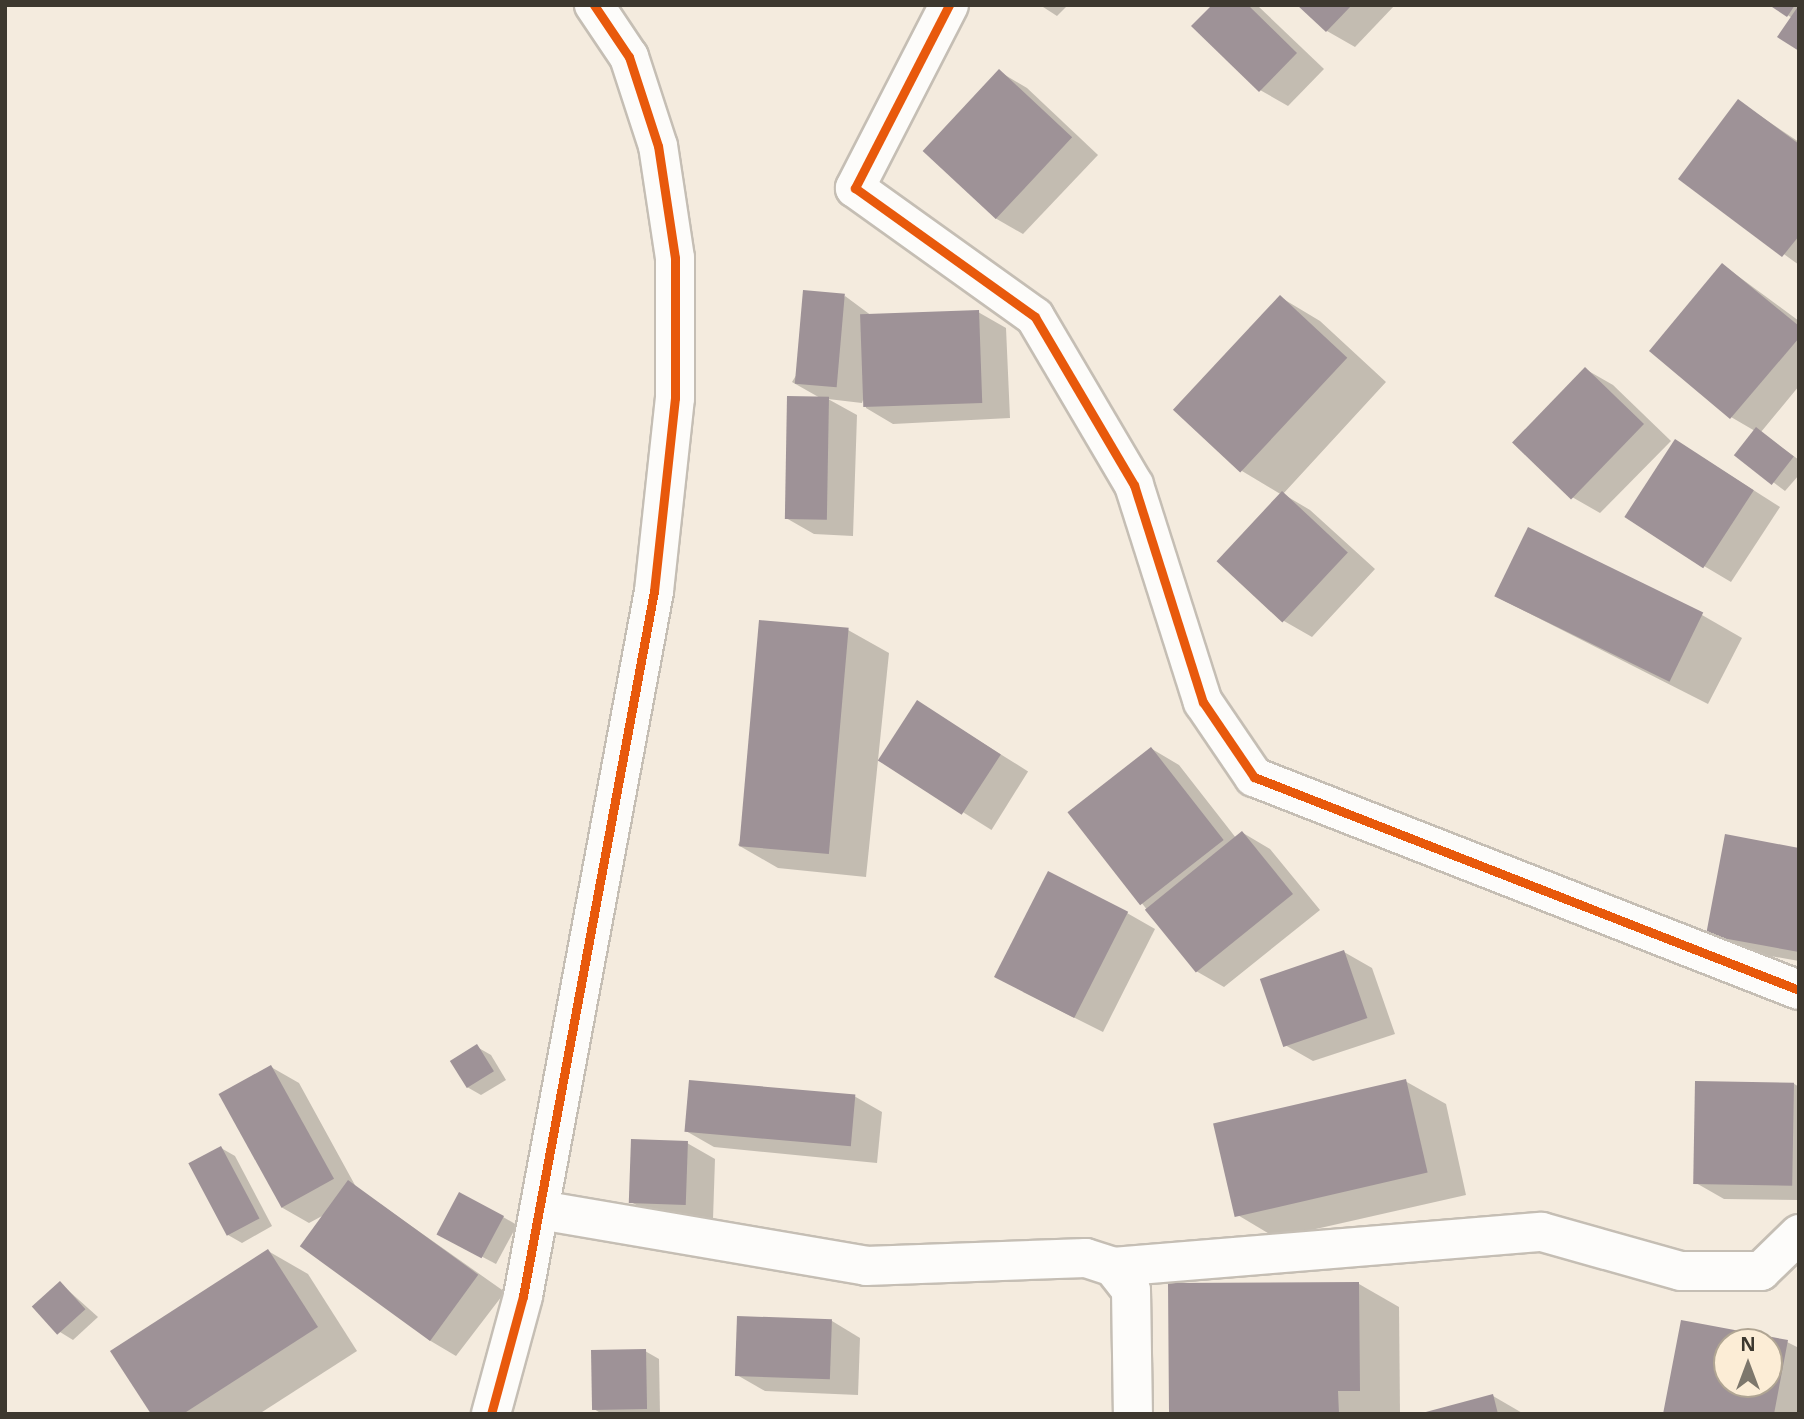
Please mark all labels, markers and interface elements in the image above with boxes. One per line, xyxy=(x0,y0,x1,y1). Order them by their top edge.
north arrow xyxy=(1713,1328,1783,1398)
text: N xyxy=(1740,1331,1756,1357)

